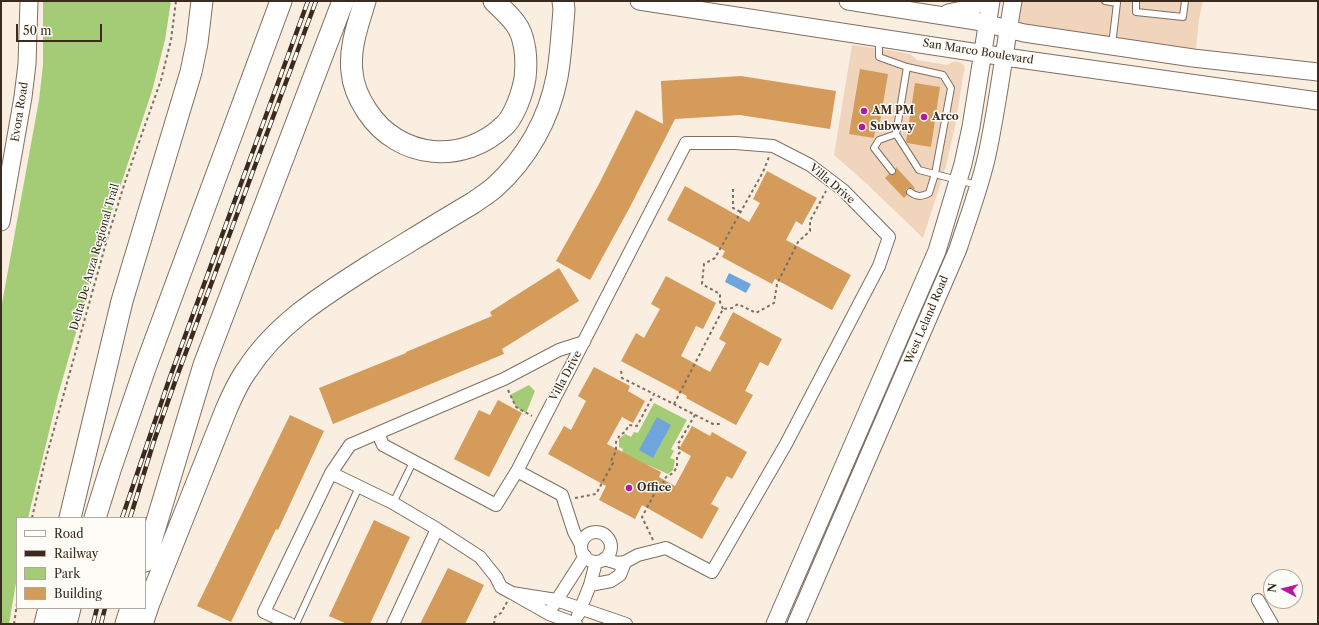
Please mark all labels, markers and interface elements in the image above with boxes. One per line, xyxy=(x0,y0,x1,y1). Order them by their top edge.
scale bar xyxy=(18,16,104,42)
text: 50 m xyxy=(23,23,52,38)
street label: San Marco Boulevard xyxy=(922,37,1034,67)
street label: Evora Road xyxy=(9,81,31,143)
place label: AM PM xyxy=(872,104,914,118)
marker: AM PM xyxy=(859,106,869,116)
place label: Arco xyxy=(932,110,959,124)
marker: Arco xyxy=(919,112,929,122)
place label: Subway xyxy=(870,120,914,134)
marker: Subway xyxy=(857,122,867,132)
street label: Villa Drive xyxy=(807,161,857,207)
street label: Delta De Anza Regional Trail xyxy=(68,182,122,332)
street label: West Leland Road xyxy=(902,274,952,366)
street label: Villa Drive xyxy=(547,349,585,403)
place label: Office xyxy=(637,481,671,495)
marker: Office xyxy=(624,483,634,493)
legend xyxy=(16,517,146,609)
text: Road xyxy=(54,526,84,541)
text: Railway xyxy=(54,546,99,561)
text: Park xyxy=(54,566,80,581)
north arrow xyxy=(1263,569,1303,609)
text: N xyxy=(1265,582,1280,593)
text: Building xyxy=(54,586,102,601)

